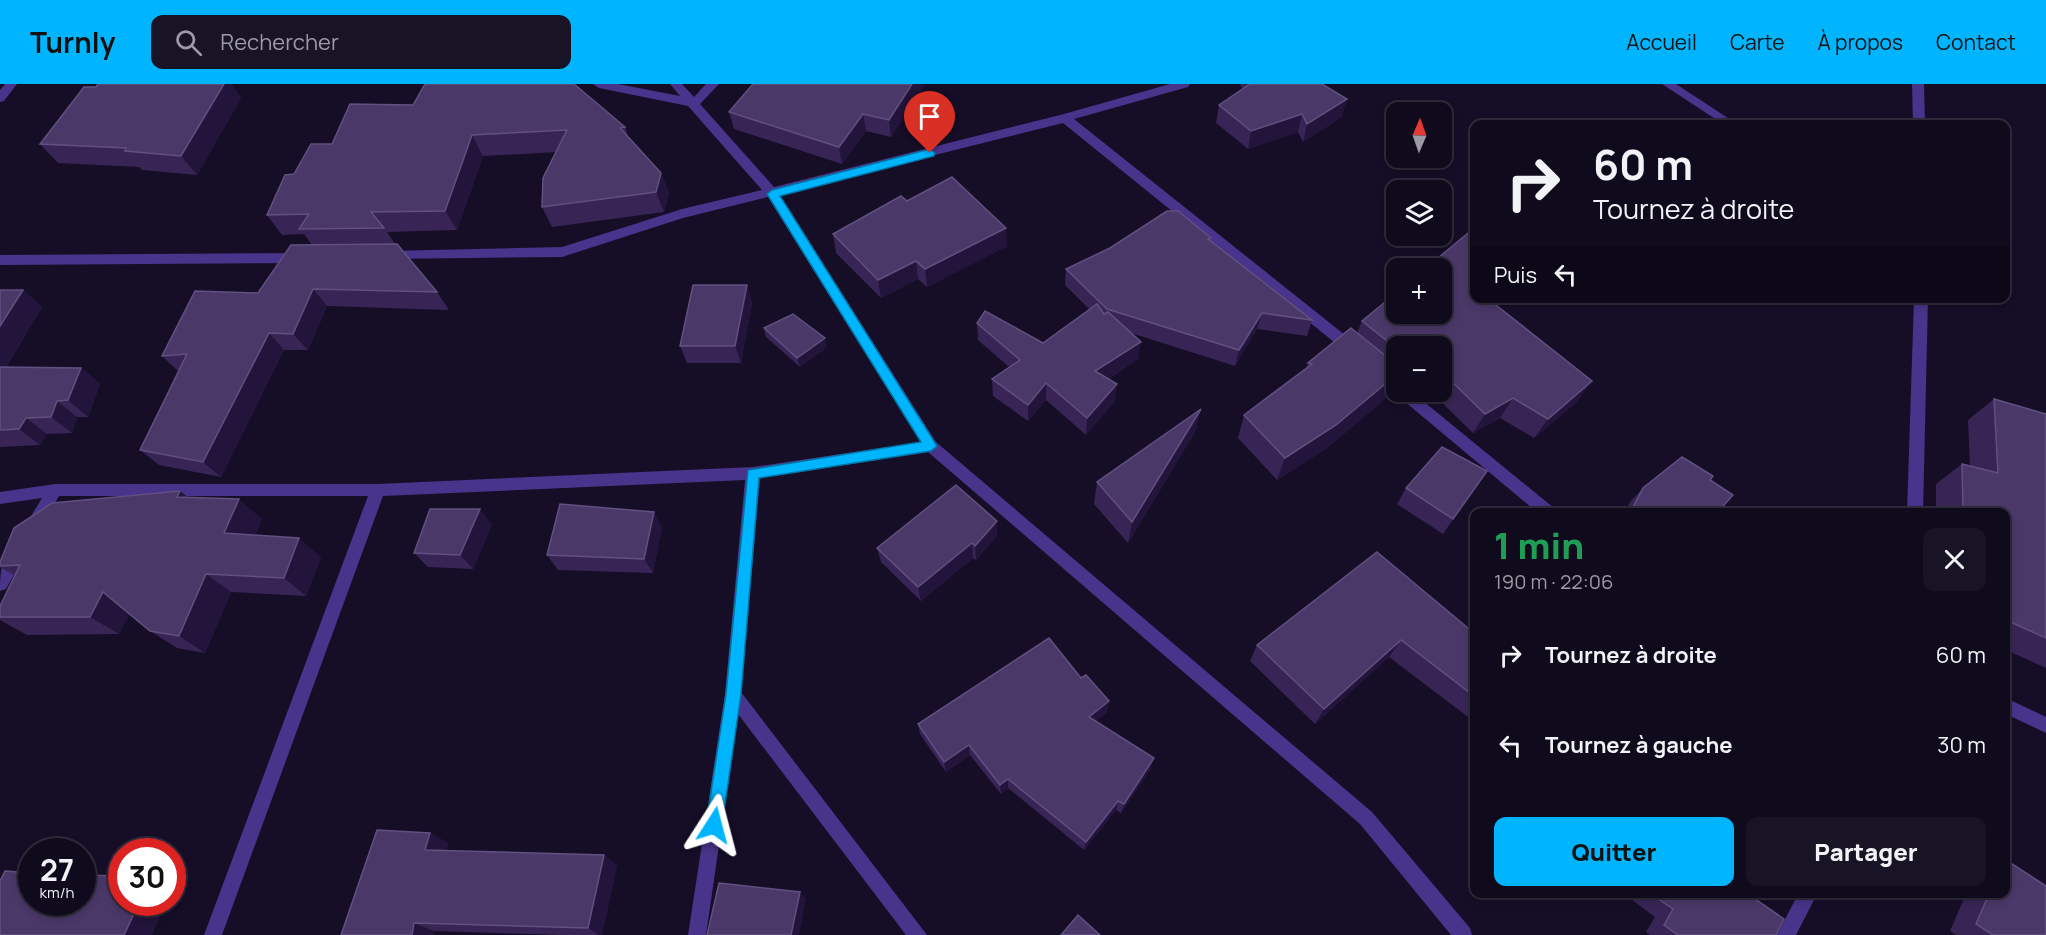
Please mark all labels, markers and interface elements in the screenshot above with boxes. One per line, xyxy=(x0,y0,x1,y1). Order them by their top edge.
search box xyxy=(151,15,571,69)
text: Turnly xyxy=(30,23,115,61)
icon: search xyxy=(172,26,205,59)
text: Rechercher xyxy=(220,27,339,57)
text: Accueil xyxy=(1626,28,1697,56)
text: Carte xyxy=(1730,28,1784,56)
text: À propos xyxy=(1817,28,1903,56)
text: Contact xyxy=(1936,28,2016,56)
pin xyxy=(904,91,955,153)
icon: arrive xyxy=(913,100,946,133)
north arrow xyxy=(1386,102,1452,168)
map controls xyxy=(1386,102,1452,402)
text: 60 m xyxy=(1593,135,1693,193)
icon: right xyxy=(1494,144,1572,222)
button: layers xyxy=(1386,180,1452,246)
text: Tournez à droite xyxy=(1593,190,1794,227)
button: + xyxy=(1386,258,1452,324)
icon: left xyxy=(1549,258,1582,291)
text: Puis xyxy=(1494,260,1537,290)
button: − xyxy=(1386,336,1452,402)
text: 1 min xyxy=(1494,521,1584,570)
button: close xyxy=(1923,528,1986,591)
text: 190 m · 22:06 xyxy=(1494,568,1613,595)
icon: right xyxy=(1494,639,1527,672)
text: Tournez à droite xyxy=(1545,640,1717,670)
text: 60 m xyxy=(1936,640,1986,670)
icon: left xyxy=(1494,729,1527,762)
text: Tournez à gauche xyxy=(1545,730,1732,760)
text: 30 m xyxy=(1937,730,1986,760)
position arrow xyxy=(682,793,746,857)
button: Quitter xyxy=(1494,817,1734,886)
button: Partager xyxy=(1746,817,1986,886)
speed limit sign: 30 xyxy=(108,838,186,916)
text: 27 xyxy=(40,849,74,890)
text: km/h xyxy=(40,882,74,903)

